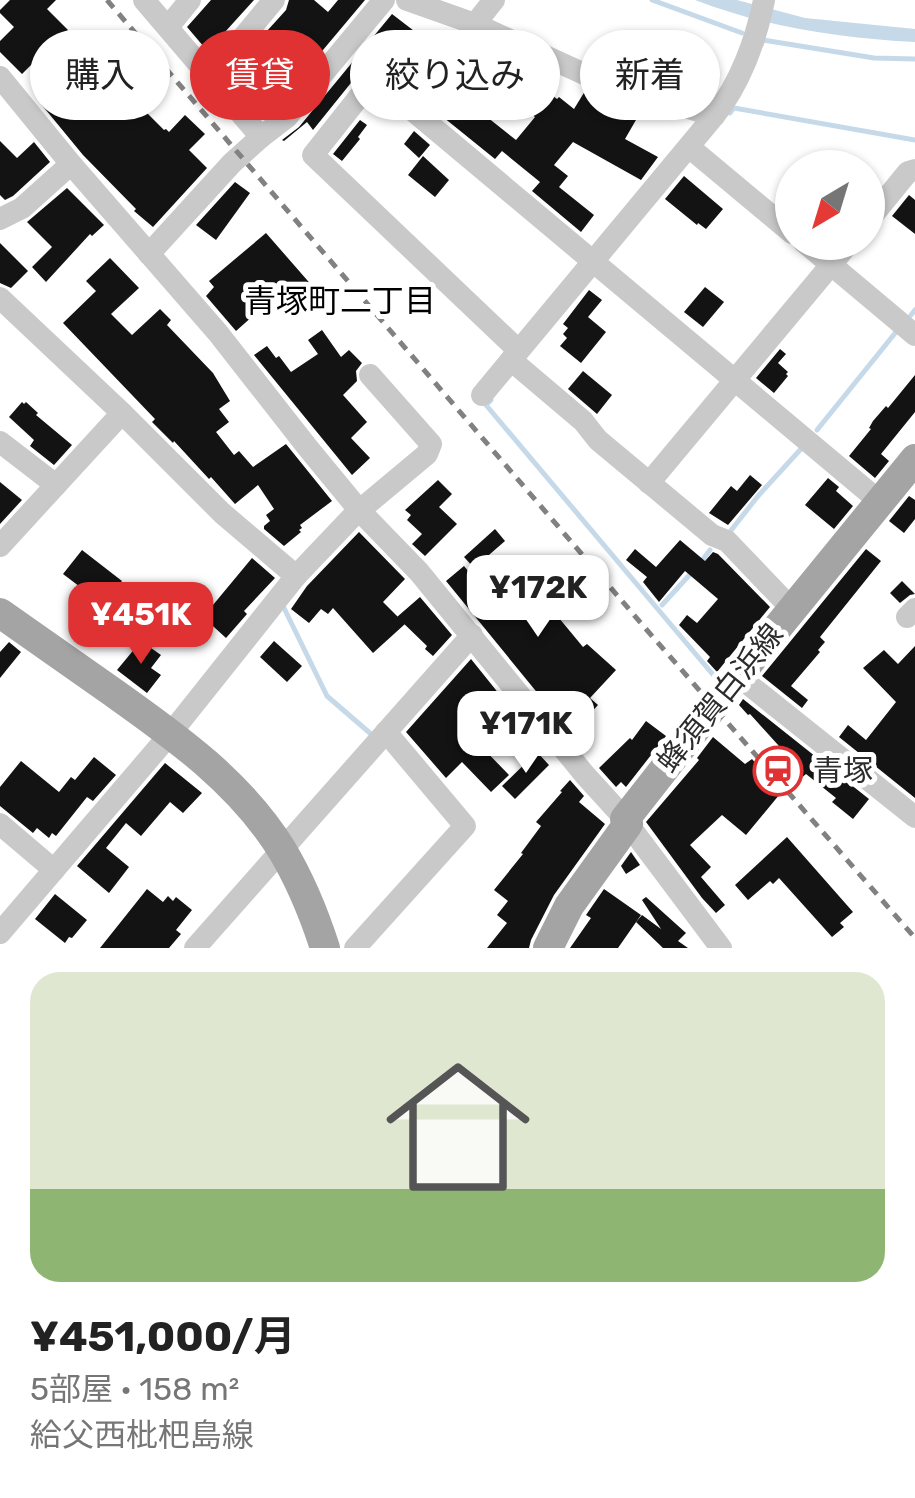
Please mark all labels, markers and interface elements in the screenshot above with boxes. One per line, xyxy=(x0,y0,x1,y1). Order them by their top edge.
chip: 購入 xyxy=(30,30,170,120)
chip: 賃貸 xyxy=(190,30,330,120)
chip: 絞り込み xyxy=(350,30,560,120)
chip: 新着 xyxy=(580,30,720,120)
north arrow xyxy=(775,150,885,260)
map controls xyxy=(775,150,885,260)
district label: 青塚町二丁目 xyxy=(244,282,436,320)
pin: ¥172K xyxy=(468,555,608,640)
text: ¥172K xyxy=(489,568,587,606)
pin: ¥451K xyxy=(71,582,211,667)
text: ¥451K xyxy=(90,595,192,633)
street label: 蜂須賀白浜線 xyxy=(649,617,791,779)
pin: ¥171K xyxy=(456,691,596,776)
text: ¥171K xyxy=(479,704,573,742)
station icon: 青塚 xyxy=(752,745,804,797)
place label: 青塚 xyxy=(813,753,873,789)
icon: home xyxy=(368,1037,548,1217)
text: ¥451,000/月 xyxy=(30,1312,296,1362)
text: 5部屋 · 158 m² xyxy=(30,1370,240,1408)
text: 給父西枇杷島線 xyxy=(30,1416,254,1454)

